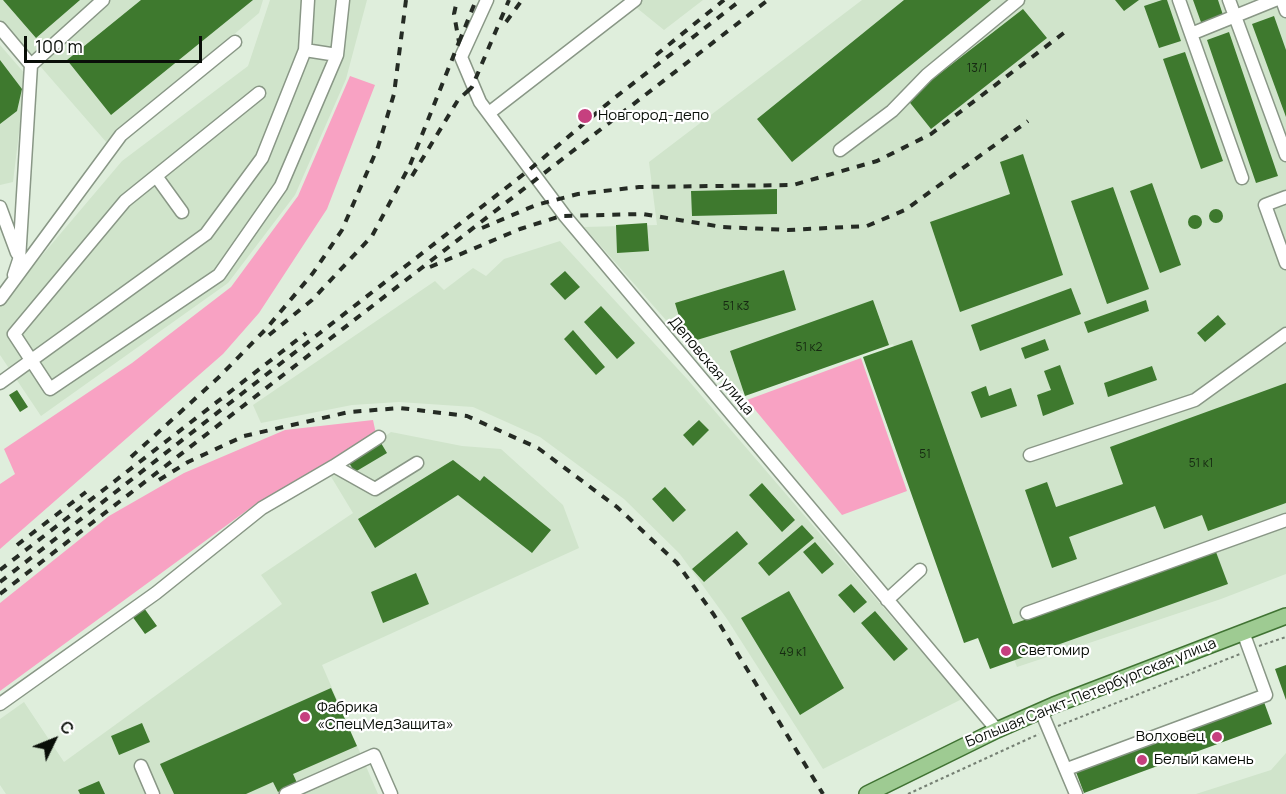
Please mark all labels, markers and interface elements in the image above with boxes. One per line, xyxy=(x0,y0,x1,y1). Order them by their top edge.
scale bar xyxy=(27,24,206,62)
text: 100 m xyxy=(35,34,83,58)
house number: 13/1 xyxy=(967,62,987,76)
marker: Новгород-депо xyxy=(576,107,594,125)
place label: Новгород-депо xyxy=(598,107,709,125)
house number: 51 к3 xyxy=(723,300,749,314)
street label: Деповская улица xyxy=(665,313,757,419)
house number: 51 к2 xyxy=(796,341,822,355)
house number: 51 xyxy=(919,448,931,462)
house number: 51 к1 xyxy=(1189,457,1213,471)
street label: Большая Санкт-Петербургская улица xyxy=(963,634,1219,752)
place label: Светомир xyxy=(1018,642,1090,660)
marker: Светомир xyxy=(999,644,1013,658)
house number: 49 к1 xyxy=(779,646,807,660)
place label: Фабрика «СпецМедЗащита» xyxy=(317,699,454,734)
north arrow xyxy=(24,710,84,770)
marker: Фабрика «СпецМедЗащита» xyxy=(298,710,312,724)
text: С xyxy=(55,716,79,740)
place label: Волховец xyxy=(1136,728,1205,746)
marker: Волховец xyxy=(1210,730,1224,744)
place label: Белый камень xyxy=(1154,751,1254,769)
marker: Белый камень xyxy=(1135,753,1149,767)

